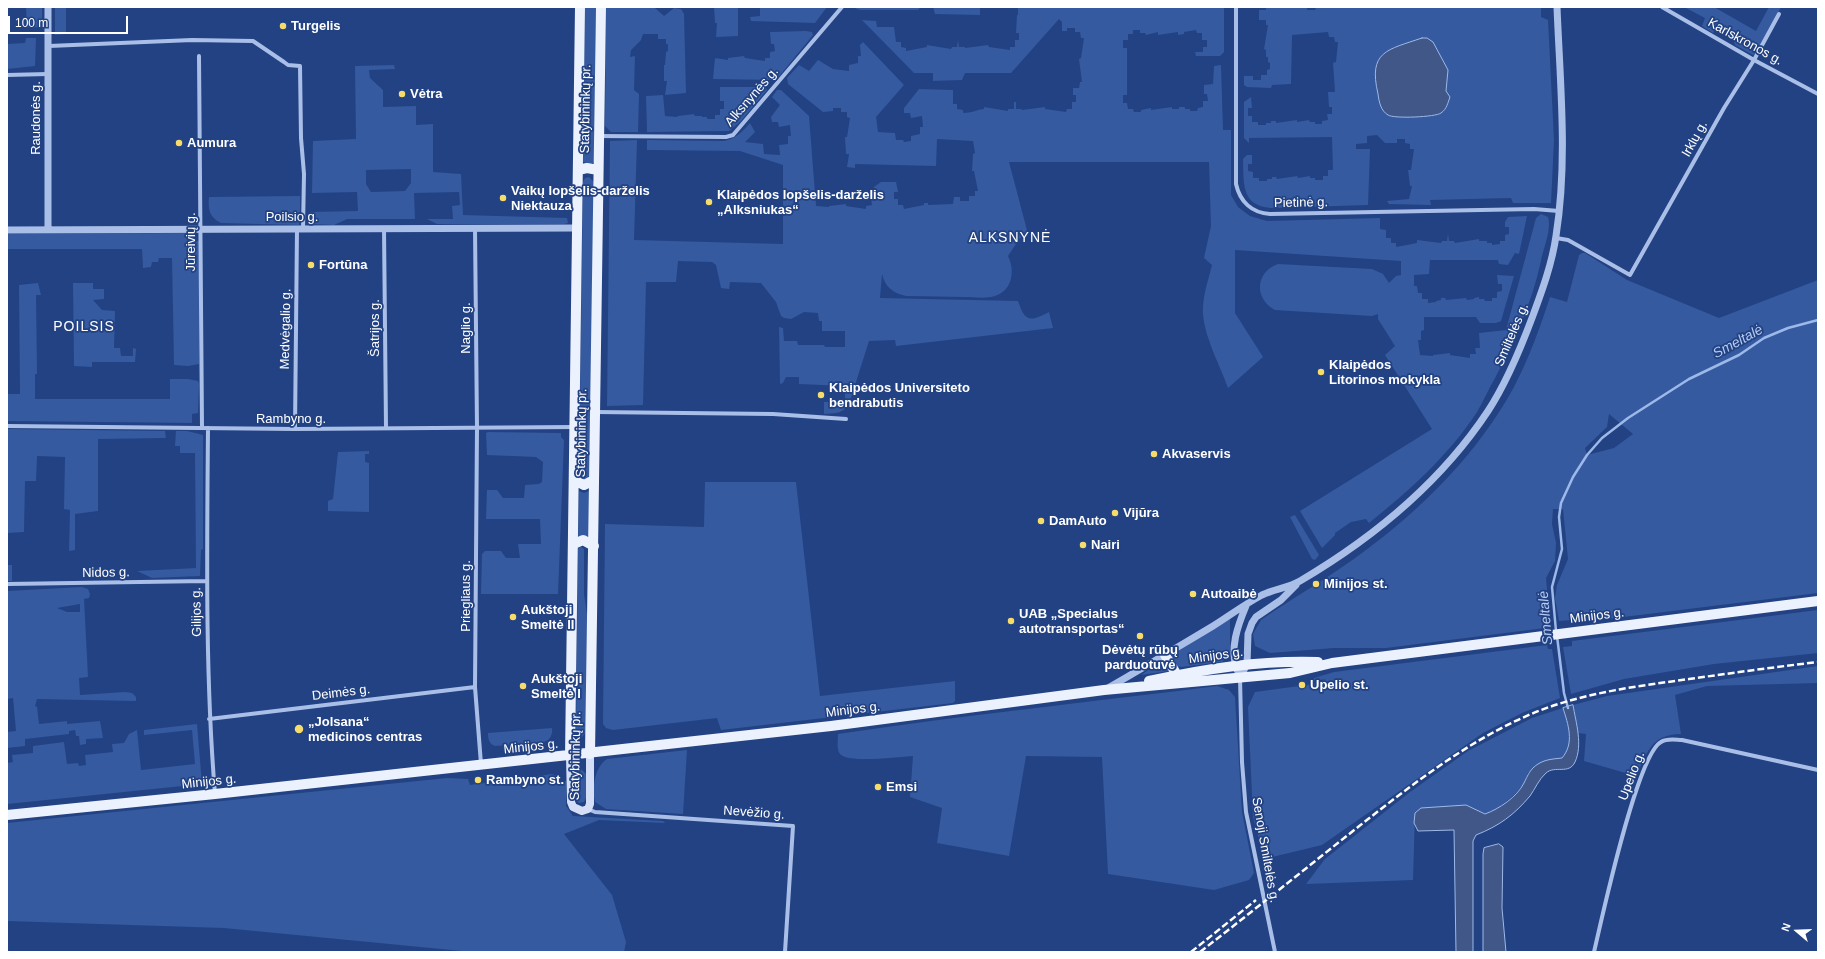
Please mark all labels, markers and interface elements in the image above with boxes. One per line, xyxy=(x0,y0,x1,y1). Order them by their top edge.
scale bar xyxy=(10,8,130,34)
street label: Karlskronos g. xyxy=(1705,15,1785,69)
text: 100 m xyxy=(15,16,48,30)
place label: Turgelis xyxy=(291,18,341,34)
marker: Turgelis xyxy=(278,21,288,31)
street label: Statybininkų pr. xyxy=(577,64,595,154)
street label: Alksnynės g. xyxy=(722,64,782,130)
street label: Raudonės g. xyxy=(28,81,44,155)
place label: Vėtra xyxy=(410,86,443,102)
marker: Vėtra xyxy=(397,89,407,99)
street label: Irklų g. xyxy=(1679,118,1711,160)
place label: Aumura xyxy=(187,135,236,151)
marker: Aumura xyxy=(174,138,184,148)
place label: Vaikų lopšelis-darželis Niektauza xyxy=(511,183,650,214)
place label: Klaipėdos lopšelis-darželis „Alksniukas“ xyxy=(717,187,884,218)
marker: Vaikų lopšelis-darželis Niektauza xyxy=(498,193,508,203)
street label: Pietinė g. xyxy=(1274,195,1328,211)
marker: Klaipėdos lopšelis-darželis „Alksniukas“ xyxy=(704,197,714,207)
street label: Poilsio g. xyxy=(266,209,318,225)
street label: Jūreivių g. xyxy=(183,212,199,272)
district label: ALKSNYNĖ xyxy=(969,230,1051,246)
place label: Fortūna xyxy=(319,257,367,273)
marker: Fortūna xyxy=(306,260,316,270)
street label: Medvėgalio g. xyxy=(277,288,295,370)
street label: Šatrijos g. xyxy=(367,299,383,357)
street label: Smiltelės g. xyxy=(1492,301,1532,369)
street label: Naglio g. xyxy=(458,302,474,354)
district label: POILSIS xyxy=(53,319,115,335)
water label: Smeltalė xyxy=(1710,321,1766,363)
place label: Klaipėdos Litorinos mokykla xyxy=(1329,357,1440,388)
marker: Klaipėdos Litorinos mokykla xyxy=(1316,367,1326,377)
place label: Klaipėdos Universiteto bendrabutis xyxy=(829,380,970,411)
street label: Statybininkų pr. xyxy=(573,388,591,478)
marker: Klaipėdos Universiteto bendrabutis xyxy=(816,390,826,400)
street label: Rambyno g. xyxy=(256,411,326,427)
place label: Akvaservis xyxy=(1162,446,1231,462)
marker: Akvaservis xyxy=(1149,449,1159,459)
place label: Vijūra xyxy=(1123,505,1159,521)
marker: Vijūra xyxy=(1110,508,1120,518)
place label: DamAuto xyxy=(1049,513,1107,529)
marker: DamAuto xyxy=(1036,516,1046,526)
place label: Nairi xyxy=(1091,537,1120,553)
marker: Nairi xyxy=(1078,540,1088,550)
street label: Priegliaus g. xyxy=(458,560,474,632)
street label: Nidos g. xyxy=(82,565,130,581)
place label: Minijos st. xyxy=(1324,576,1388,592)
marker: Minijos st. xyxy=(1311,579,1321,589)
place label: Autoaibė xyxy=(1201,586,1257,602)
street label: Gilijos g. xyxy=(189,587,205,637)
marker: Autoaibė xyxy=(1188,589,1198,599)
water label: Smeltalė xyxy=(1535,590,1557,646)
place label: Aukštoji Smeltė II xyxy=(521,602,574,633)
street label: Minijos g. xyxy=(1569,605,1625,627)
place label: UAB „Specialus autotransportas“ xyxy=(1019,606,1124,637)
marker: Aukštoji Smeltė II xyxy=(508,612,518,622)
marker: UAB „Specialus autotransportas“ xyxy=(1006,616,1016,626)
marker: Dėvėtų rūbų parduotuvė xyxy=(1135,631,1145,641)
place label: Dėvėtų rūbų parduotuvė xyxy=(1102,642,1178,673)
street label: Minijos g. xyxy=(1188,644,1244,668)
place label: Aukštoji Smeltė I xyxy=(531,671,582,702)
place label: Upelio st. xyxy=(1310,677,1369,693)
marker: Upelio st. xyxy=(1297,680,1307,690)
marker: Aukštoji Smeltė I xyxy=(518,681,528,691)
street label: Deimės g. xyxy=(311,682,371,704)
street label: Minijos g. xyxy=(825,699,881,721)
street label: Statybininkų pr. xyxy=(567,711,585,801)
place label: „Jolsana“ medicinos centras xyxy=(308,714,422,745)
marker: „Jolsana“ medicinos centras xyxy=(293,723,305,735)
street label: Minijos g. xyxy=(503,736,559,758)
street label: Upelio g. xyxy=(1616,749,1648,803)
street label: Minijos g. xyxy=(181,771,237,793)
place label: Rambyno st. xyxy=(486,772,564,788)
marker: Rambyno st. xyxy=(473,775,483,785)
place label: Emsi xyxy=(886,779,917,795)
marker: Emsi xyxy=(873,782,883,792)
street label: Senoji Smiltelės g. xyxy=(1248,796,1282,904)
street label: Nevėžio g. xyxy=(723,803,785,823)
north arrow xyxy=(1777,911,1817,951)
text: N xyxy=(1779,921,1793,933)

